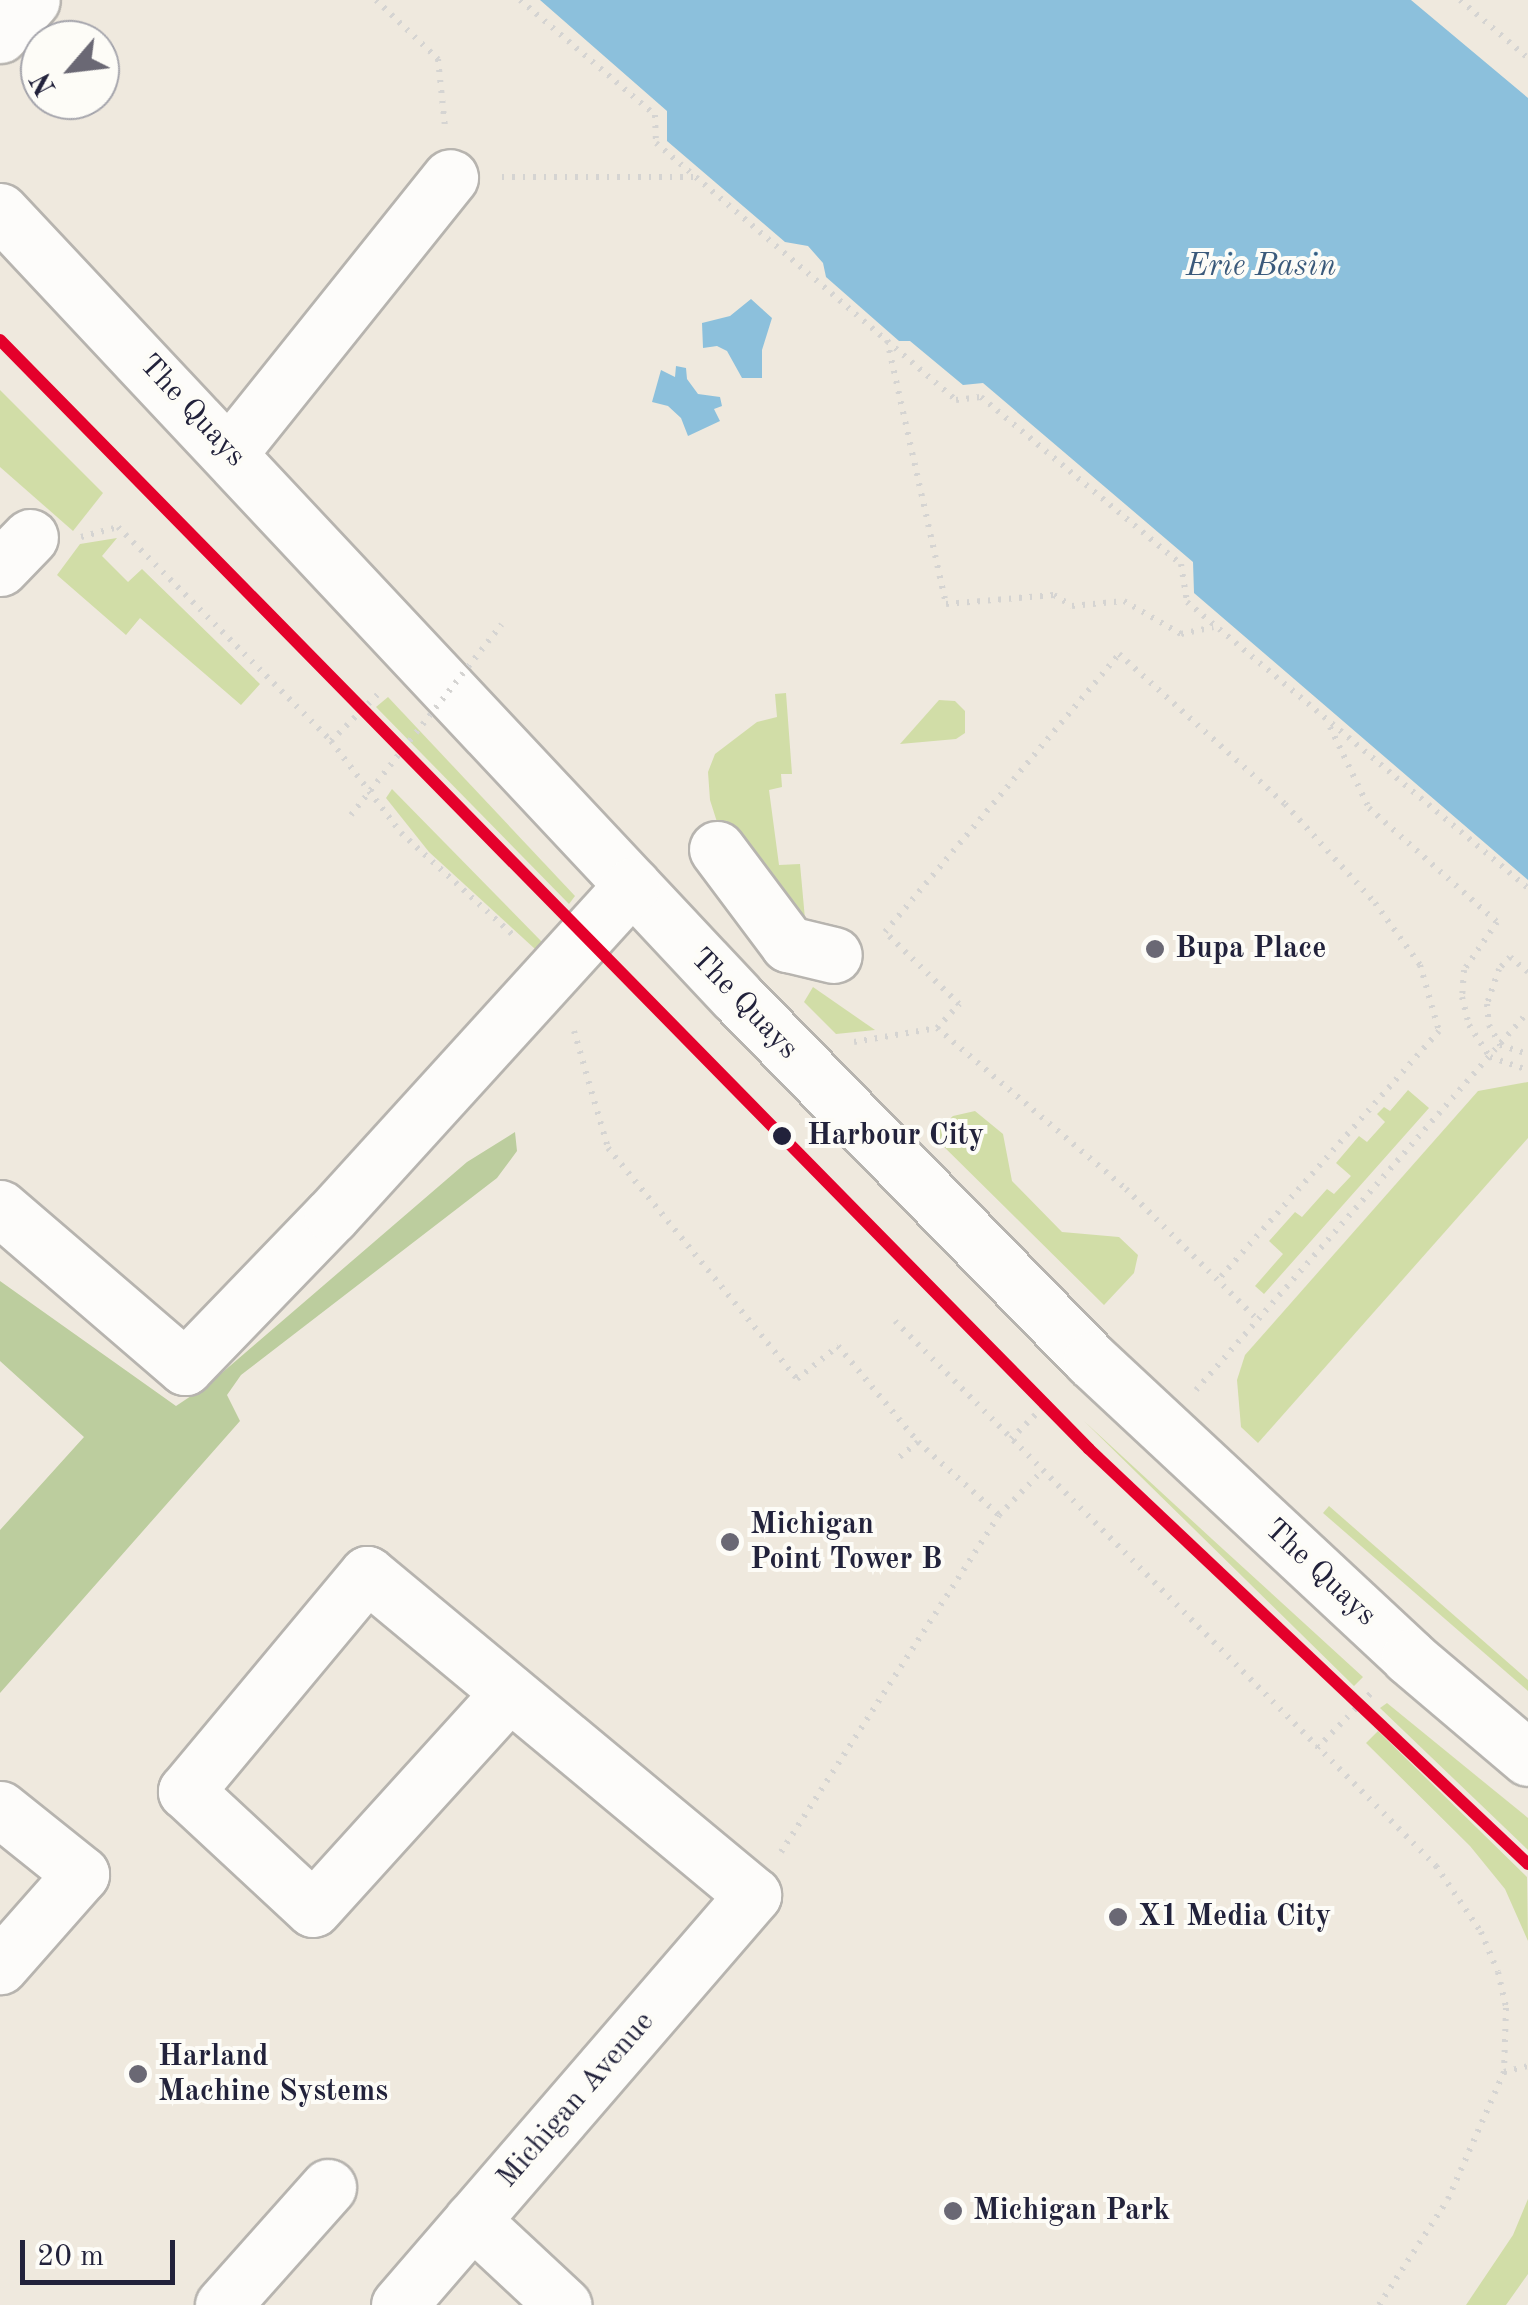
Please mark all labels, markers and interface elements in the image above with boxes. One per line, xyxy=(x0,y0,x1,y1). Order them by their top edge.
north arrow xyxy=(20,20,120,120)
text: N xyxy=(28,67,63,99)
water label: Erie Basin xyxy=(1186,248,1336,286)
street label: The Quays xyxy=(131,347,253,475)
place label: Bupa Place xyxy=(1175,931,1326,967)
marker: Bupa Place xyxy=(1144,938,1166,960)
street label: The Quays xyxy=(682,941,806,1067)
place label: Harbour City xyxy=(807,1118,984,1154)
marker: Harbour City xyxy=(766,1120,798,1152)
place label: Michigan Point Tower B xyxy=(750,1507,942,1578)
street label: The Quays xyxy=(1256,1512,1384,1634)
marker: Michigan Point Tower B xyxy=(719,1531,741,1553)
place label: X1 Media City xyxy=(1138,1899,1331,1935)
marker: X1 Media City xyxy=(1107,1906,1129,1928)
street label: Michigan Avenue xyxy=(490,2005,662,2195)
place label: Harland Machine Systems xyxy=(158,2039,388,2110)
marker: Harland Machine Systems xyxy=(127,2063,149,2085)
place label: Michigan Park xyxy=(973,2193,1170,2229)
marker: Michigan Park xyxy=(942,2200,964,2222)
scale bar xyxy=(25,2220,180,2282)
text: 20 m xyxy=(37,2242,104,2272)

